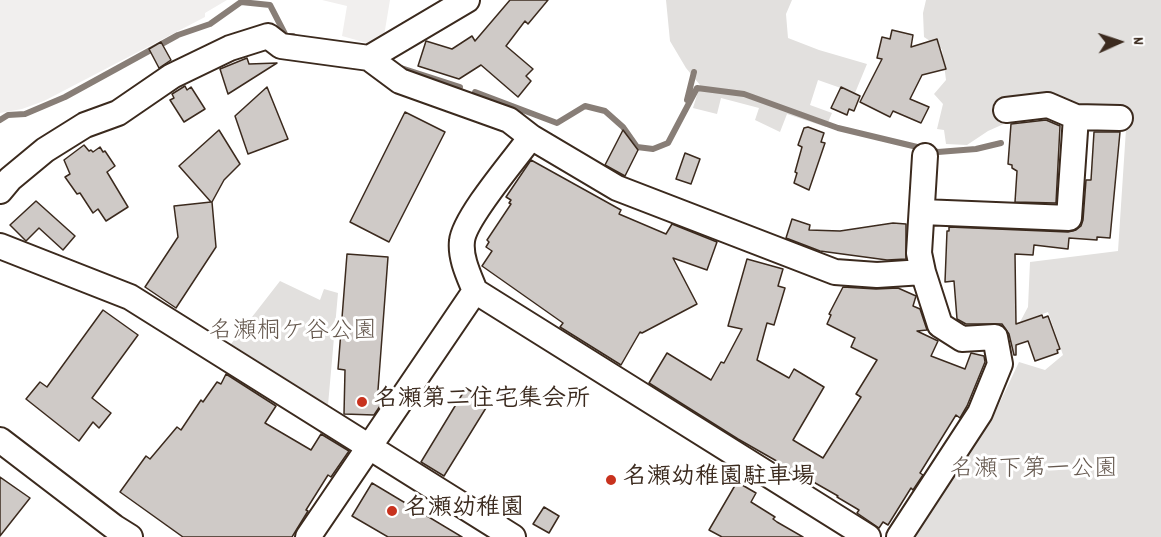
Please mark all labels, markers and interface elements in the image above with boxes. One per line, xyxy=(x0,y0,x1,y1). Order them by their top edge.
north arrow xyxy=(1089,12,1149,72)
text: N xyxy=(1126,36,1149,46)
park label: 名瀬桐ケ谷公園 xyxy=(209,320,377,348)
place label: 名瀬第二住宅集会所 xyxy=(374,388,590,416)
marker: 名瀬第二住宅集会所 xyxy=(355,395,369,409)
park label: 名瀬下第一公園 xyxy=(950,458,1118,486)
place label: 名瀬幼稚園駐車場 xyxy=(623,466,815,494)
marker: 名瀬幼稚園駐車場 xyxy=(604,473,618,487)
place label: 名瀬幼稚園 xyxy=(404,497,524,525)
marker: 名瀬幼稚園 xyxy=(385,504,399,518)

